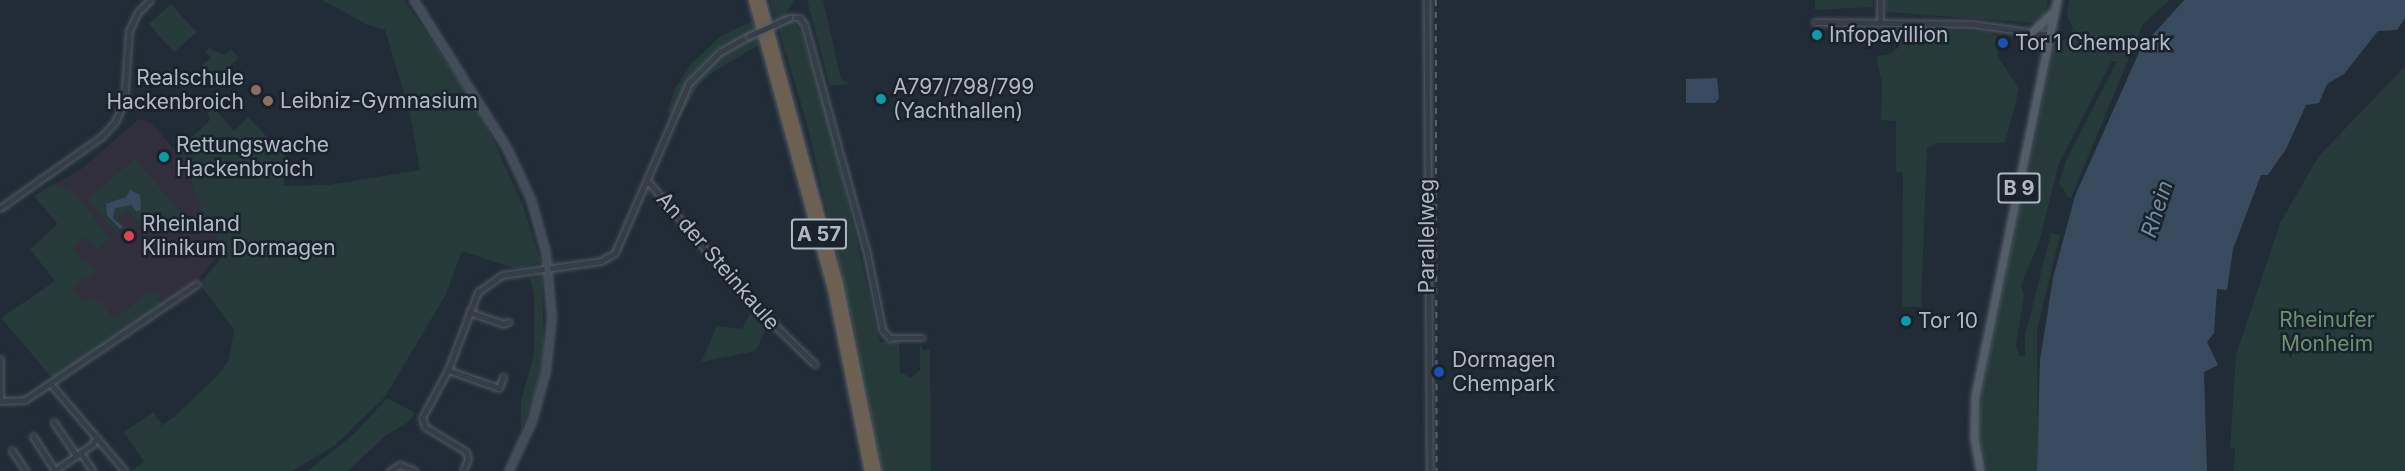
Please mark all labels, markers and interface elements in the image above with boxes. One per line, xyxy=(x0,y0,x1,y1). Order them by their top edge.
place label: Infopavillion xyxy=(1829,22,1948,48)
marker: Infopavillion xyxy=(1810,28,1824,42)
place label: Tor 1 Chempark xyxy=(2015,30,2171,56)
marker: Tor 1 Chempark xyxy=(1996,36,2010,50)
place label: Realschule Hackenbroich xyxy=(106,65,244,115)
place label: A797/798/799 (Yachthallen) xyxy=(893,74,1034,124)
marker: Realschule Hackenbroich xyxy=(249,83,263,97)
place label: Leibniz-Gymnasium xyxy=(280,88,478,114)
marker: A797/798/799 (Yachthallen) xyxy=(874,92,888,106)
marker: Leibniz-Gymnasium xyxy=(261,94,275,108)
place label: Rettungswache Hackenbroich xyxy=(176,132,329,182)
marker: Rettungswache Hackenbroich xyxy=(157,150,171,164)
road number: B 9 xyxy=(1996,171,2042,205)
water label: Rhein xyxy=(2135,177,2179,241)
street label: Parallelweg xyxy=(1414,179,1440,293)
street label: An der Steinkaule xyxy=(651,187,785,335)
place label: Rheinland Klinikum Dormagen xyxy=(142,211,336,261)
road number: A 57 xyxy=(790,217,848,251)
marker: Rheinland Klinikum Dormagen xyxy=(120,227,138,245)
park label: Rheinufer Monheim xyxy=(2279,307,2375,357)
place label: Tor 10 xyxy=(1918,308,1978,334)
marker: Tor 10 xyxy=(1899,314,1913,328)
place label: Dormagen Chempark xyxy=(1452,347,1556,397)
marker: Dormagen Chempark xyxy=(1430,363,1448,381)

